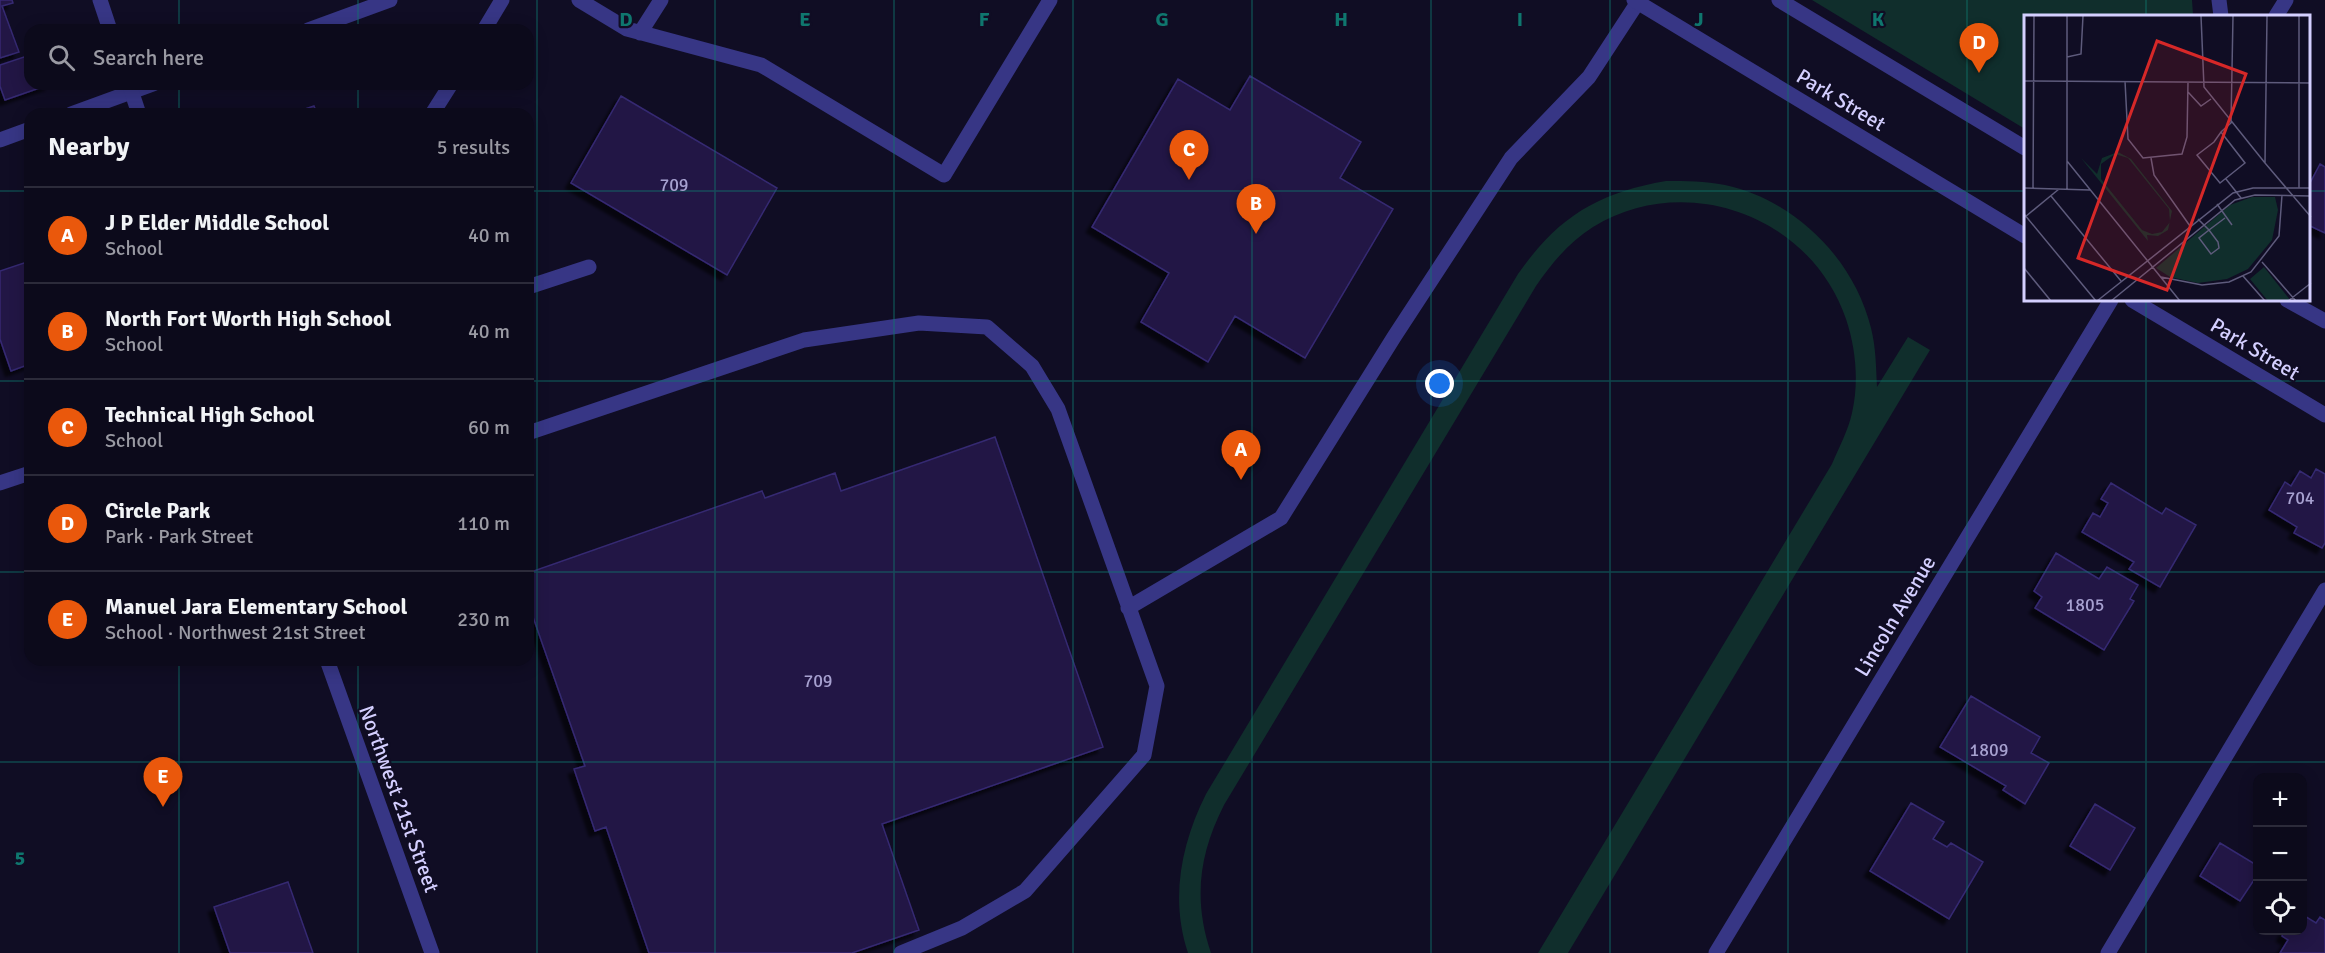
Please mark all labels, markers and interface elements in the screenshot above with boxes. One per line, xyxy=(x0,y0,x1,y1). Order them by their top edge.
text: D xyxy=(619,7,633,32)
text: E xyxy=(799,7,811,32)
text: F xyxy=(979,7,990,32)
text: G xyxy=(1155,7,1169,32)
text: H xyxy=(1334,7,1348,32)
text: I xyxy=(1517,7,1523,32)
text: J xyxy=(1694,7,1704,32)
text: K xyxy=(1872,7,1885,32)
inset map xyxy=(2024,15,2310,302)
pin: D xyxy=(1960,23,1998,73)
search box xyxy=(24,24,534,90)
icon: search xyxy=(45,41,78,74)
text: Search here xyxy=(93,44,204,71)
street label: Park Street xyxy=(1792,63,1890,137)
pin: C xyxy=(1170,130,1208,180)
text: Nearby xyxy=(48,131,129,163)
text: 5 results xyxy=(437,135,510,160)
house number: 709 xyxy=(659,174,689,196)
pin: B xyxy=(1236,184,1276,234)
text: J P Elder Middle School xyxy=(105,209,329,236)
text: A xyxy=(61,223,74,248)
text: 40 m xyxy=(468,223,510,248)
text: School xyxy=(105,236,163,261)
text: North Fort Worth High School xyxy=(105,305,391,332)
street label: Park Street xyxy=(2206,312,2304,386)
text: B xyxy=(61,319,74,344)
text: 40 m xyxy=(468,319,510,344)
text: School xyxy=(105,332,163,357)
your location xyxy=(1425,369,1454,398)
text: Technical High School xyxy=(105,401,314,428)
text: C xyxy=(61,415,74,440)
text: 60 m xyxy=(468,415,510,440)
text: School xyxy=(105,428,163,453)
pin: A xyxy=(1222,430,1260,480)
house number: 704 xyxy=(2285,487,2315,509)
text: Circle Park xyxy=(105,497,210,524)
text: D xyxy=(61,511,74,536)
text: 110 m xyxy=(457,511,510,536)
text: Park · Park Street xyxy=(105,524,253,549)
street label: Lincoln Avenue xyxy=(1849,551,1941,681)
text: Manuel Jara Elementary School xyxy=(105,593,407,620)
house number: 1805 xyxy=(2066,594,2104,616)
text: E xyxy=(62,607,73,632)
text: 230 m xyxy=(457,607,510,632)
text: School · Northwest 21st Street xyxy=(105,620,366,645)
house number: 709 xyxy=(803,670,833,692)
street label: Northwest 21st Street xyxy=(353,702,445,896)
house number: 1809 xyxy=(1970,739,2008,761)
pin: E xyxy=(144,758,182,807)
map controls xyxy=(2253,773,2307,935)
button: + xyxy=(2253,773,2307,827)
button: − xyxy=(2253,827,2307,881)
text: 5 xyxy=(15,846,25,871)
button: locate xyxy=(2253,881,2307,935)

